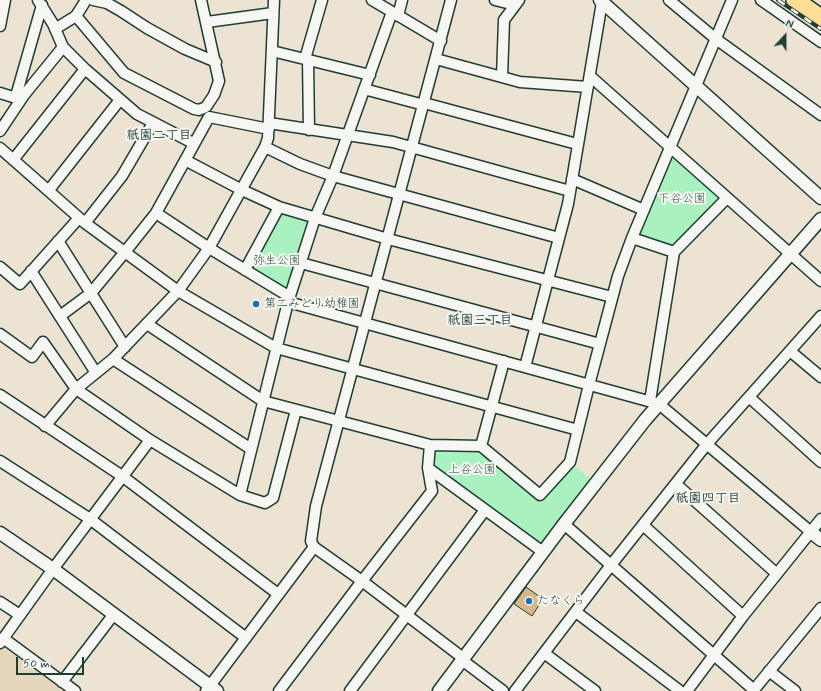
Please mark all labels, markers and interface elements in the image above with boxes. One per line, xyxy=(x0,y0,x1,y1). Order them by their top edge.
north arrow xyxy=(765,16,805,56)
text: N xyxy=(783,17,795,33)
district label: 祇園二丁目 xyxy=(127,128,191,144)
park label: 下谷公園 xyxy=(658,192,706,206)
park label: 弥生公園 xyxy=(253,254,301,268)
place label: 第二みどり幼稚園 xyxy=(264,297,360,311)
marker: 第二みどり幼稚園 xyxy=(251,299,261,309)
district label: 祇園三丁目 xyxy=(448,313,512,329)
park label: 上谷公園 xyxy=(448,463,496,477)
district label: 祇園四丁目 xyxy=(676,491,740,507)
place label: たなくら xyxy=(537,594,585,608)
marker: たなくら xyxy=(524,596,534,606)
scale bar xyxy=(18,649,86,675)
text: 50 m xyxy=(23,656,50,672)

